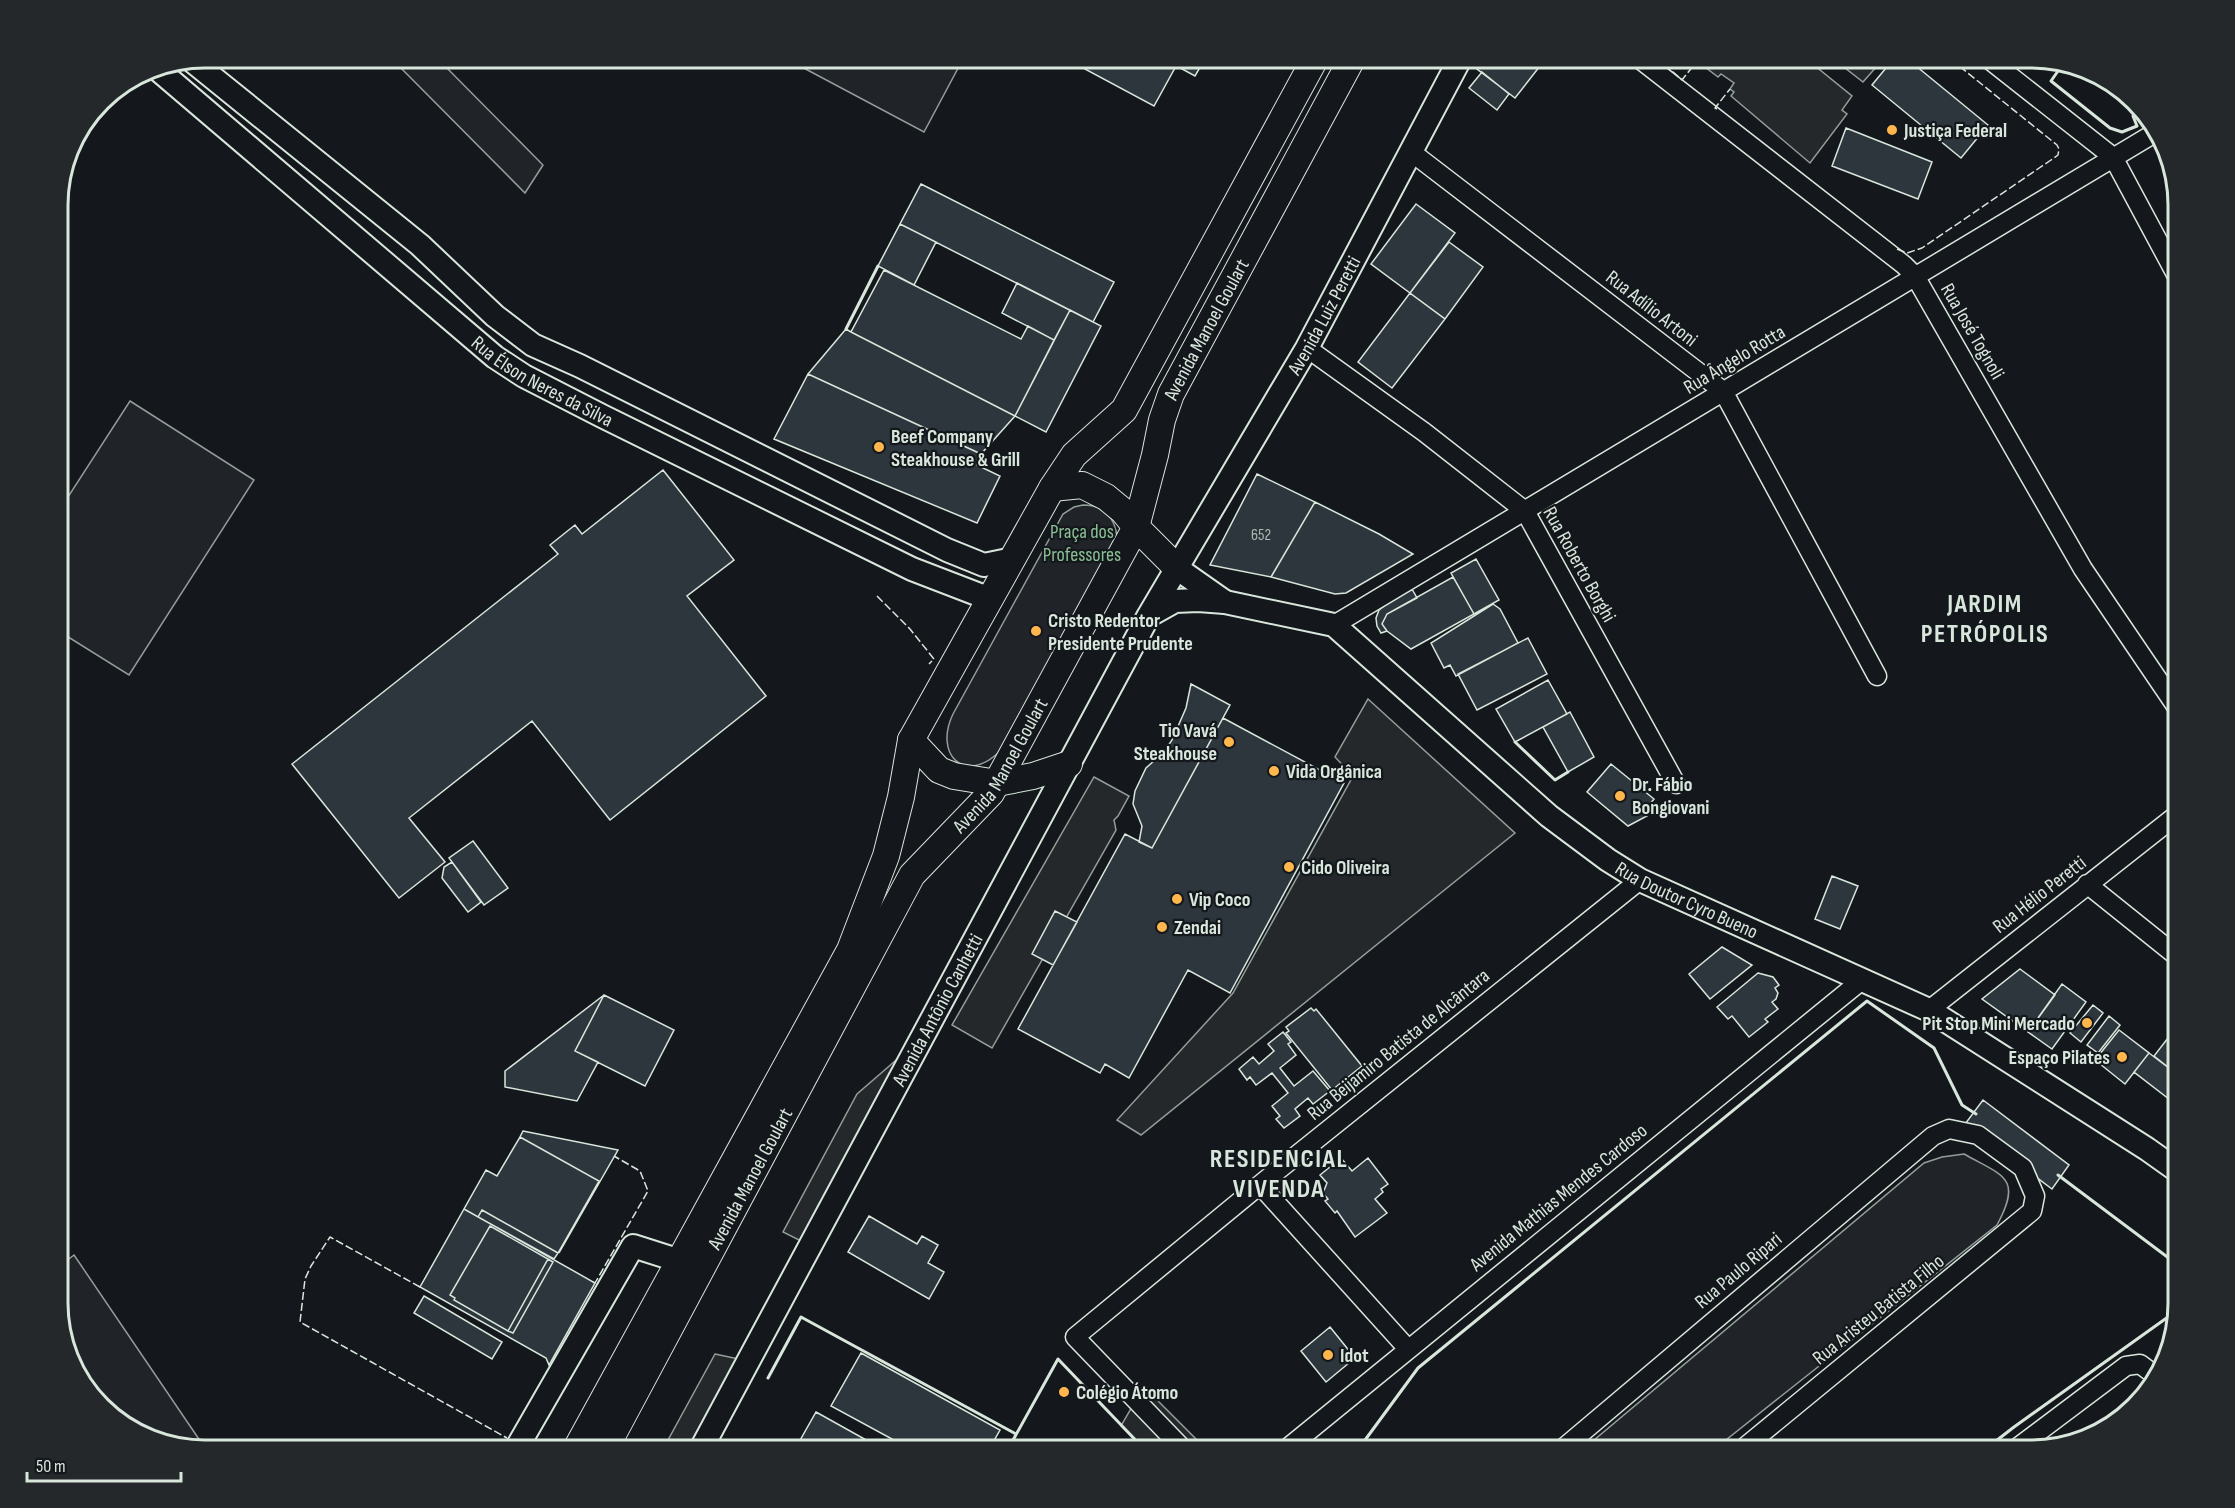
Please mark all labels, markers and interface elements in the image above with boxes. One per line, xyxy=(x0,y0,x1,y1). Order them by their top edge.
place label: Justiça Federal xyxy=(1903,119,2007,143)
marker: Justiça Federal xyxy=(1885,123,1899,137)
street label: Avenida Luiz Peretti xyxy=(1282,252,1366,380)
street label: Avenida Manoel Goulart xyxy=(1159,255,1255,404)
street label: Rua Adílio Artoni xyxy=(1601,266,1702,352)
street label: Rua José Tognoli xyxy=(1935,279,2009,384)
street label: Rua Ângelo Rotta xyxy=(1679,320,1790,400)
street label: Rua Élson Neres da Silva xyxy=(466,331,617,432)
place label: Beef Company Steakhouse & Grill xyxy=(891,425,1020,472)
marker: Beef Company Steakhouse & Grill xyxy=(872,440,886,454)
street label: Rua Roberto Borghi xyxy=(1538,503,1621,626)
park label: Praça dos Professores xyxy=(1043,520,1121,567)
house number: 652 xyxy=(1251,526,1271,545)
district label: JARDIM PETRÓPOLIS xyxy=(1921,589,2049,650)
place label: Cristo Redentor Presidente Prudente xyxy=(1048,609,1193,656)
marker: Cristo Redentor Presidente Prudente xyxy=(1029,624,1043,638)
street label: Avenida Manoel Goulart xyxy=(947,694,1053,839)
place label: Tio Vavá Steakhouse xyxy=(1134,719,1217,766)
marker: Tio Vavá Steakhouse xyxy=(1222,735,1236,749)
place label: Vida Orgânica xyxy=(1286,760,1382,784)
marker: Vida Orgânica xyxy=(1267,764,1281,778)
place label: Dr. Fábio Bongiovani xyxy=(1632,773,1709,820)
marker: Dr. Fábio Bongiovani xyxy=(1613,789,1627,803)
street label: Rua Hélio Peretti xyxy=(1988,851,2091,939)
place label: Cido Oliveira xyxy=(1301,856,1390,880)
street label: Rua Doutor Cyro Bueno xyxy=(1611,857,1762,944)
marker: Cido Oliveira xyxy=(1282,860,1296,874)
place label: Vip Coco xyxy=(1189,888,1251,912)
marker: Vip Coco xyxy=(1170,892,1184,906)
place label: Zendai xyxy=(1174,916,1221,940)
marker: Zendai xyxy=(1155,920,1169,934)
street label: Avenida Antônio Canhetti xyxy=(887,930,989,1091)
street label: Rua Beijamiro Batista de Alcântara xyxy=(1303,964,1495,1126)
place label: Pit Stop Mini Mercado xyxy=(1922,1012,2075,1036)
marker: Pit Stop Mini Mercado xyxy=(2080,1016,2094,1030)
place label: Espaço Pilates xyxy=(2009,1046,2110,1070)
marker: Espaço Pilates xyxy=(2115,1050,2129,1064)
street label: Avenida Manoel Goulart xyxy=(702,1104,798,1255)
street label: Avenida Mathias Mendes Cardoso xyxy=(1464,1119,1652,1277)
district label: RESIDENCIAL VIVENDA xyxy=(1210,1144,1348,1205)
street label: Rua Paulo Ripari xyxy=(1690,1227,1787,1314)
street label: Rua Aristeu Batista Filho xyxy=(1808,1249,1949,1370)
place label: Idot xyxy=(1340,1344,1369,1368)
marker: Idot xyxy=(1321,1348,1335,1362)
place label: Colégio Átomo xyxy=(1076,1381,1178,1405)
marker: Colégio Átomo xyxy=(1057,1385,1071,1399)
scale bar xyxy=(27,1445,182,1483)
text: 50 m xyxy=(36,1456,66,1477)

